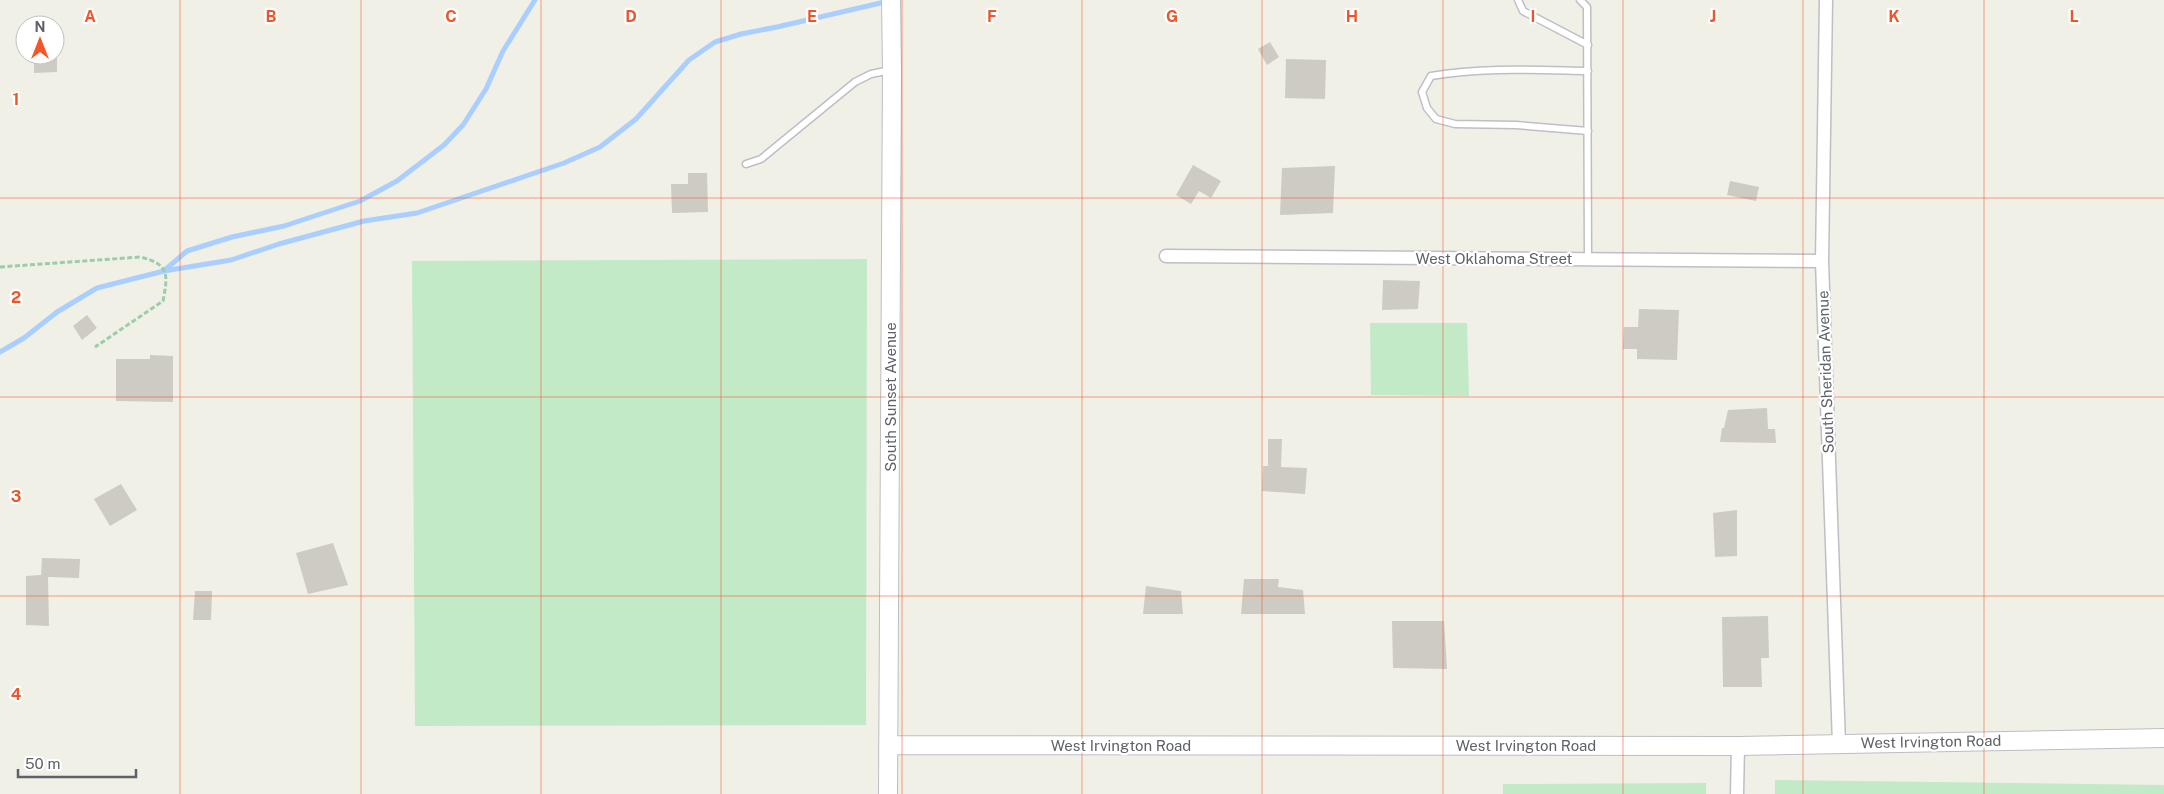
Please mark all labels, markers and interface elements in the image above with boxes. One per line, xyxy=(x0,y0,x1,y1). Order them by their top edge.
text: A xyxy=(84,7,96,26)
text: B xyxy=(266,7,277,26)
text: C xyxy=(445,7,457,26)
text: D xyxy=(625,7,637,26)
text: E xyxy=(807,7,817,26)
text: F xyxy=(987,7,997,26)
text: G xyxy=(1166,7,1178,26)
text: H xyxy=(1346,7,1358,26)
text: I xyxy=(1531,7,1535,26)
text: J xyxy=(1710,7,1716,26)
text: K xyxy=(1888,7,1900,26)
text: L xyxy=(2069,7,2079,26)
north arrow xyxy=(15,15,65,65)
text: N xyxy=(35,19,45,35)
text: 1 xyxy=(13,90,19,109)
street label: West Oklahoma Street xyxy=(1416,250,1573,267)
text: 2 xyxy=(11,288,21,307)
street label: South Sheridan Avenue xyxy=(1814,290,1837,454)
street label: South Sunset Avenue xyxy=(882,322,899,472)
text: 3 xyxy=(11,487,21,506)
text: 4 xyxy=(11,685,22,704)
street label: West Irvington Road xyxy=(1861,732,2001,751)
street label: West Irvington Road xyxy=(1051,737,1191,754)
street label: West Irvington Road xyxy=(1456,737,1596,754)
scale bar xyxy=(18,746,135,778)
text: 50 m xyxy=(25,755,60,772)

